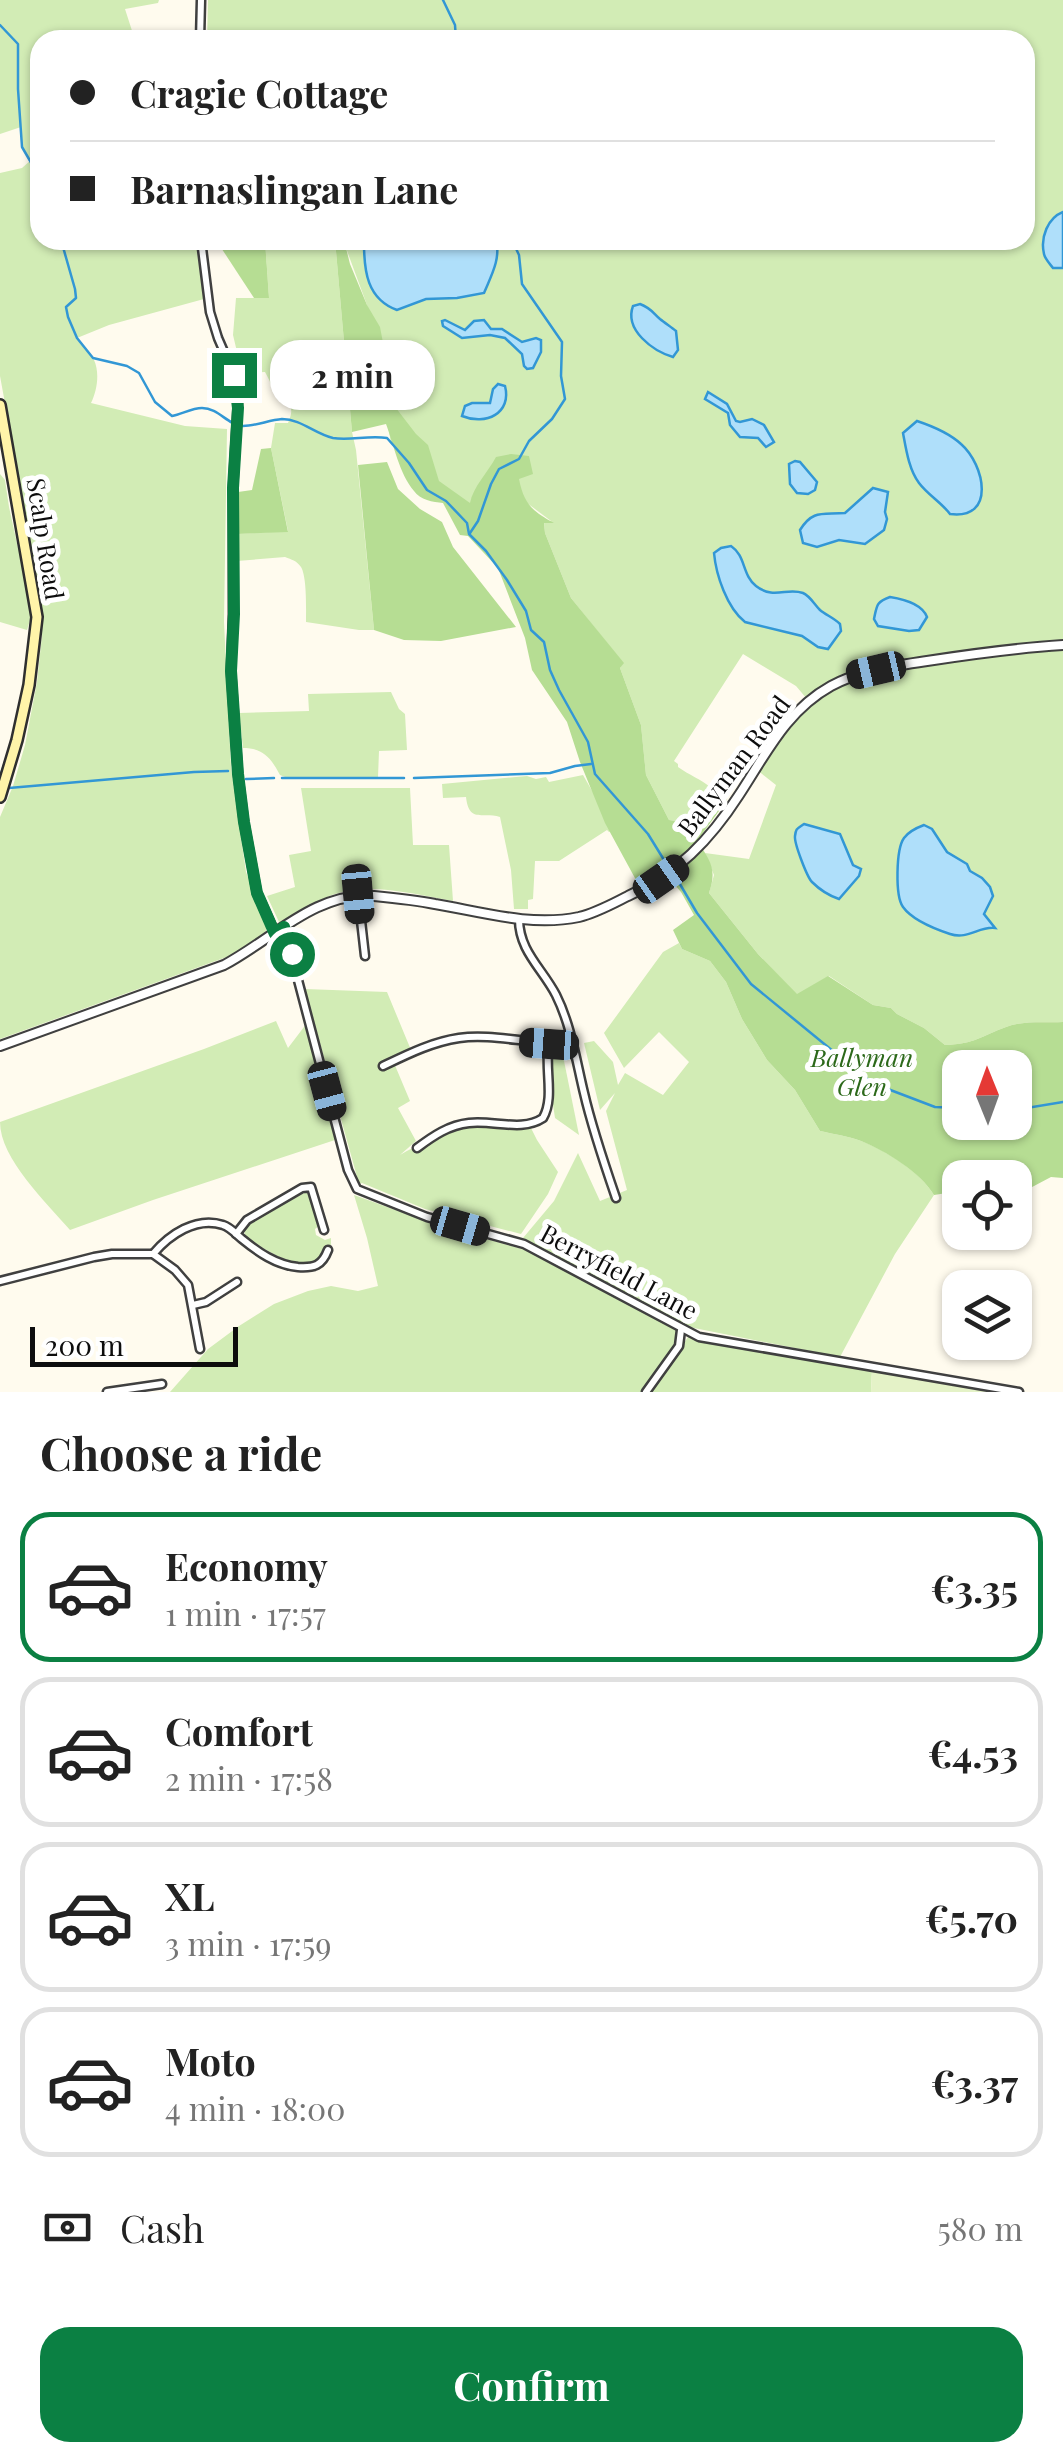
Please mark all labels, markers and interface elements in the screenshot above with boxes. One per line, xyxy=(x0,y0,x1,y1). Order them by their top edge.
text: Cragie Cottage xyxy=(130,67,388,118)
text: Barnaslingan Lane xyxy=(130,163,458,214)
callout: 2 min xyxy=(269,340,434,410)
route end xyxy=(212,353,257,398)
text: 2 min xyxy=(311,353,394,396)
street label: Scalp Road xyxy=(21,475,72,602)
car xyxy=(843,649,909,691)
street label: Ballyman Road xyxy=(669,688,796,842)
car xyxy=(628,850,694,908)
car xyxy=(340,863,376,925)
route start xyxy=(270,932,315,977)
car xyxy=(518,1027,580,1061)
park label: Ballyman Glen xyxy=(810,1040,913,1102)
north arrow xyxy=(942,1050,1032,1140)
map controls xyxy=(942,1050,1032,1360)
car xyxy=(305,1058,349,1124)
button: locate xyxy=(942,1160,1032,1250)
car xyxy=(427,1203,493,1249)
street label: Berryfield Lane xyxy=(535,1215,704,1326)
button: layers xyxy=(942,1270,1032,1360)
scale bar xyxy=(30,1322,238,1366)
text: 200 m xyxy=(45,1326,124,1363)
text: Choose a ride xyxy=(40,1422,322,1482)
text: Economy xyxy=(165,1540,328,1591)
icon: car xyxy=(45,1542,135,1632)
text: €3.35 xyxy=(931,1562,1018,1613)
text: 1 min · 17:57 xyxy=(165,1591,326,1634)
text: Comfort xyxy=(165,1705,313,1756)
icon: car xyxy=(45,1707,135,1797)
text: €4.53 xyxy=(928,1727,1018,1778)
text: 2 min · 17:58 xyxy=(165,1756,333,1799)
text: XL xyxy=(165,1870,214,1921)
icon: car xyxy=(45,1872,135,1962)
text: €5.70 xyxy=(925,1892,1018,1943)
text: 3 min · 17:59 xyxy=(165,1921,332,1964)
text: Moto xyxy=(165,2035,256,2086)
icon: car xyxy=(45,2037,135,2127)
text: €3.37 xyxy=(931,2057,1018,2108)
text: 4 min · 18:00 xyxy=(165,2086,345,2129)
icon: cash xyxy=(40,2200,95,2255)
text: Cash xyxy=(120,2202,204,2253)
text: 580 m xyxy=(937,2206,1023,2249)
button: Confirm xyxy=(40,2327,1023,2442)

